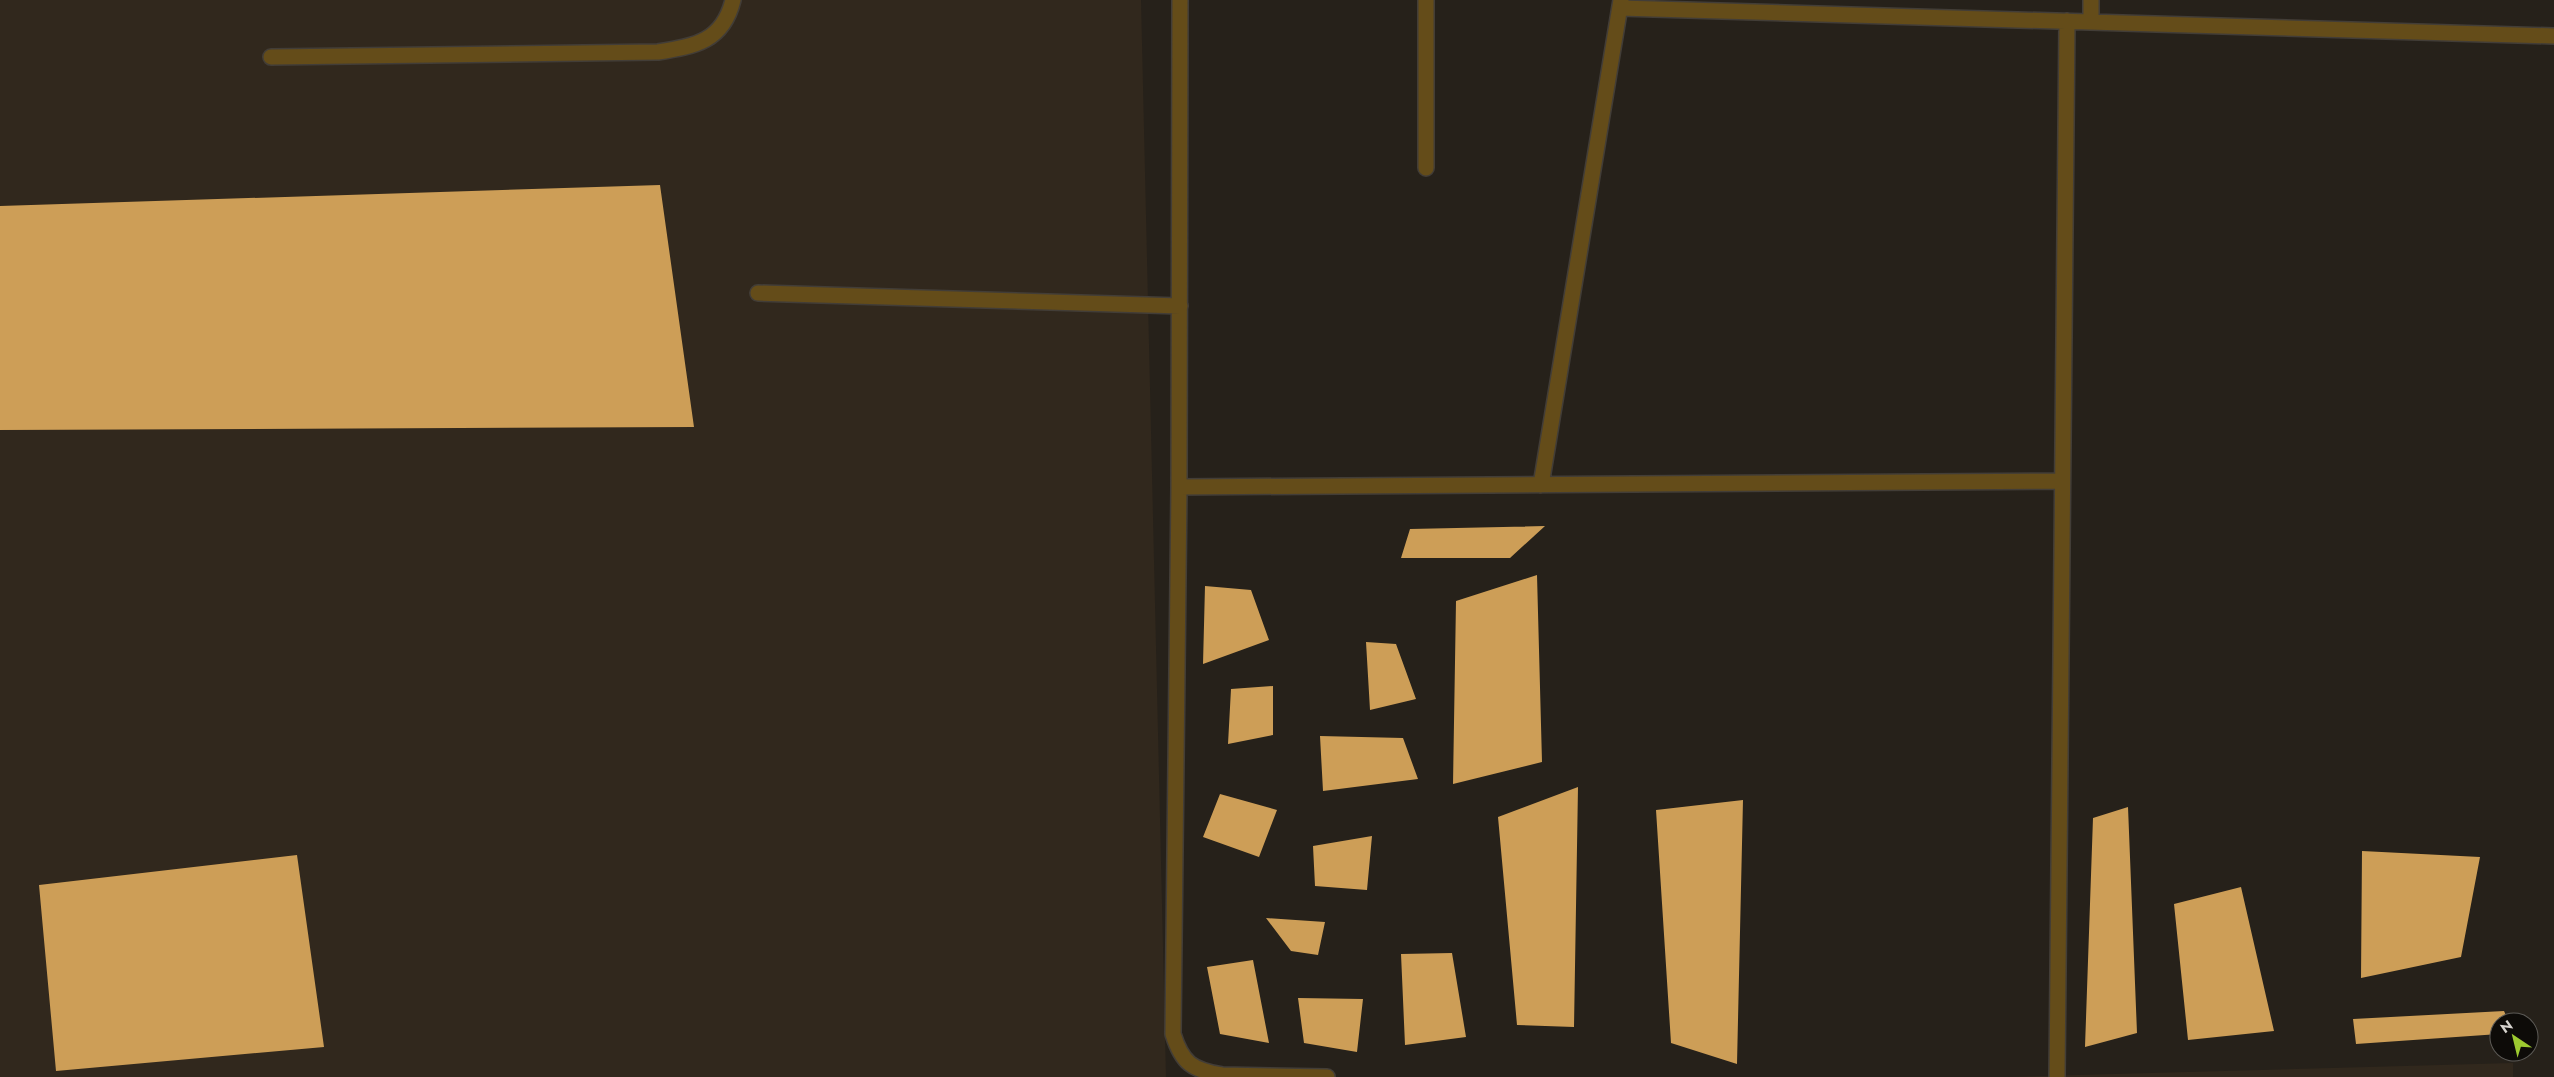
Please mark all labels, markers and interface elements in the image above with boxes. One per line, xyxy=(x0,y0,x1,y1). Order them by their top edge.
north arrow xyxy=(2489,1012,2539,1062)
text: N xyxy=(2496,1015,2517,1038)

